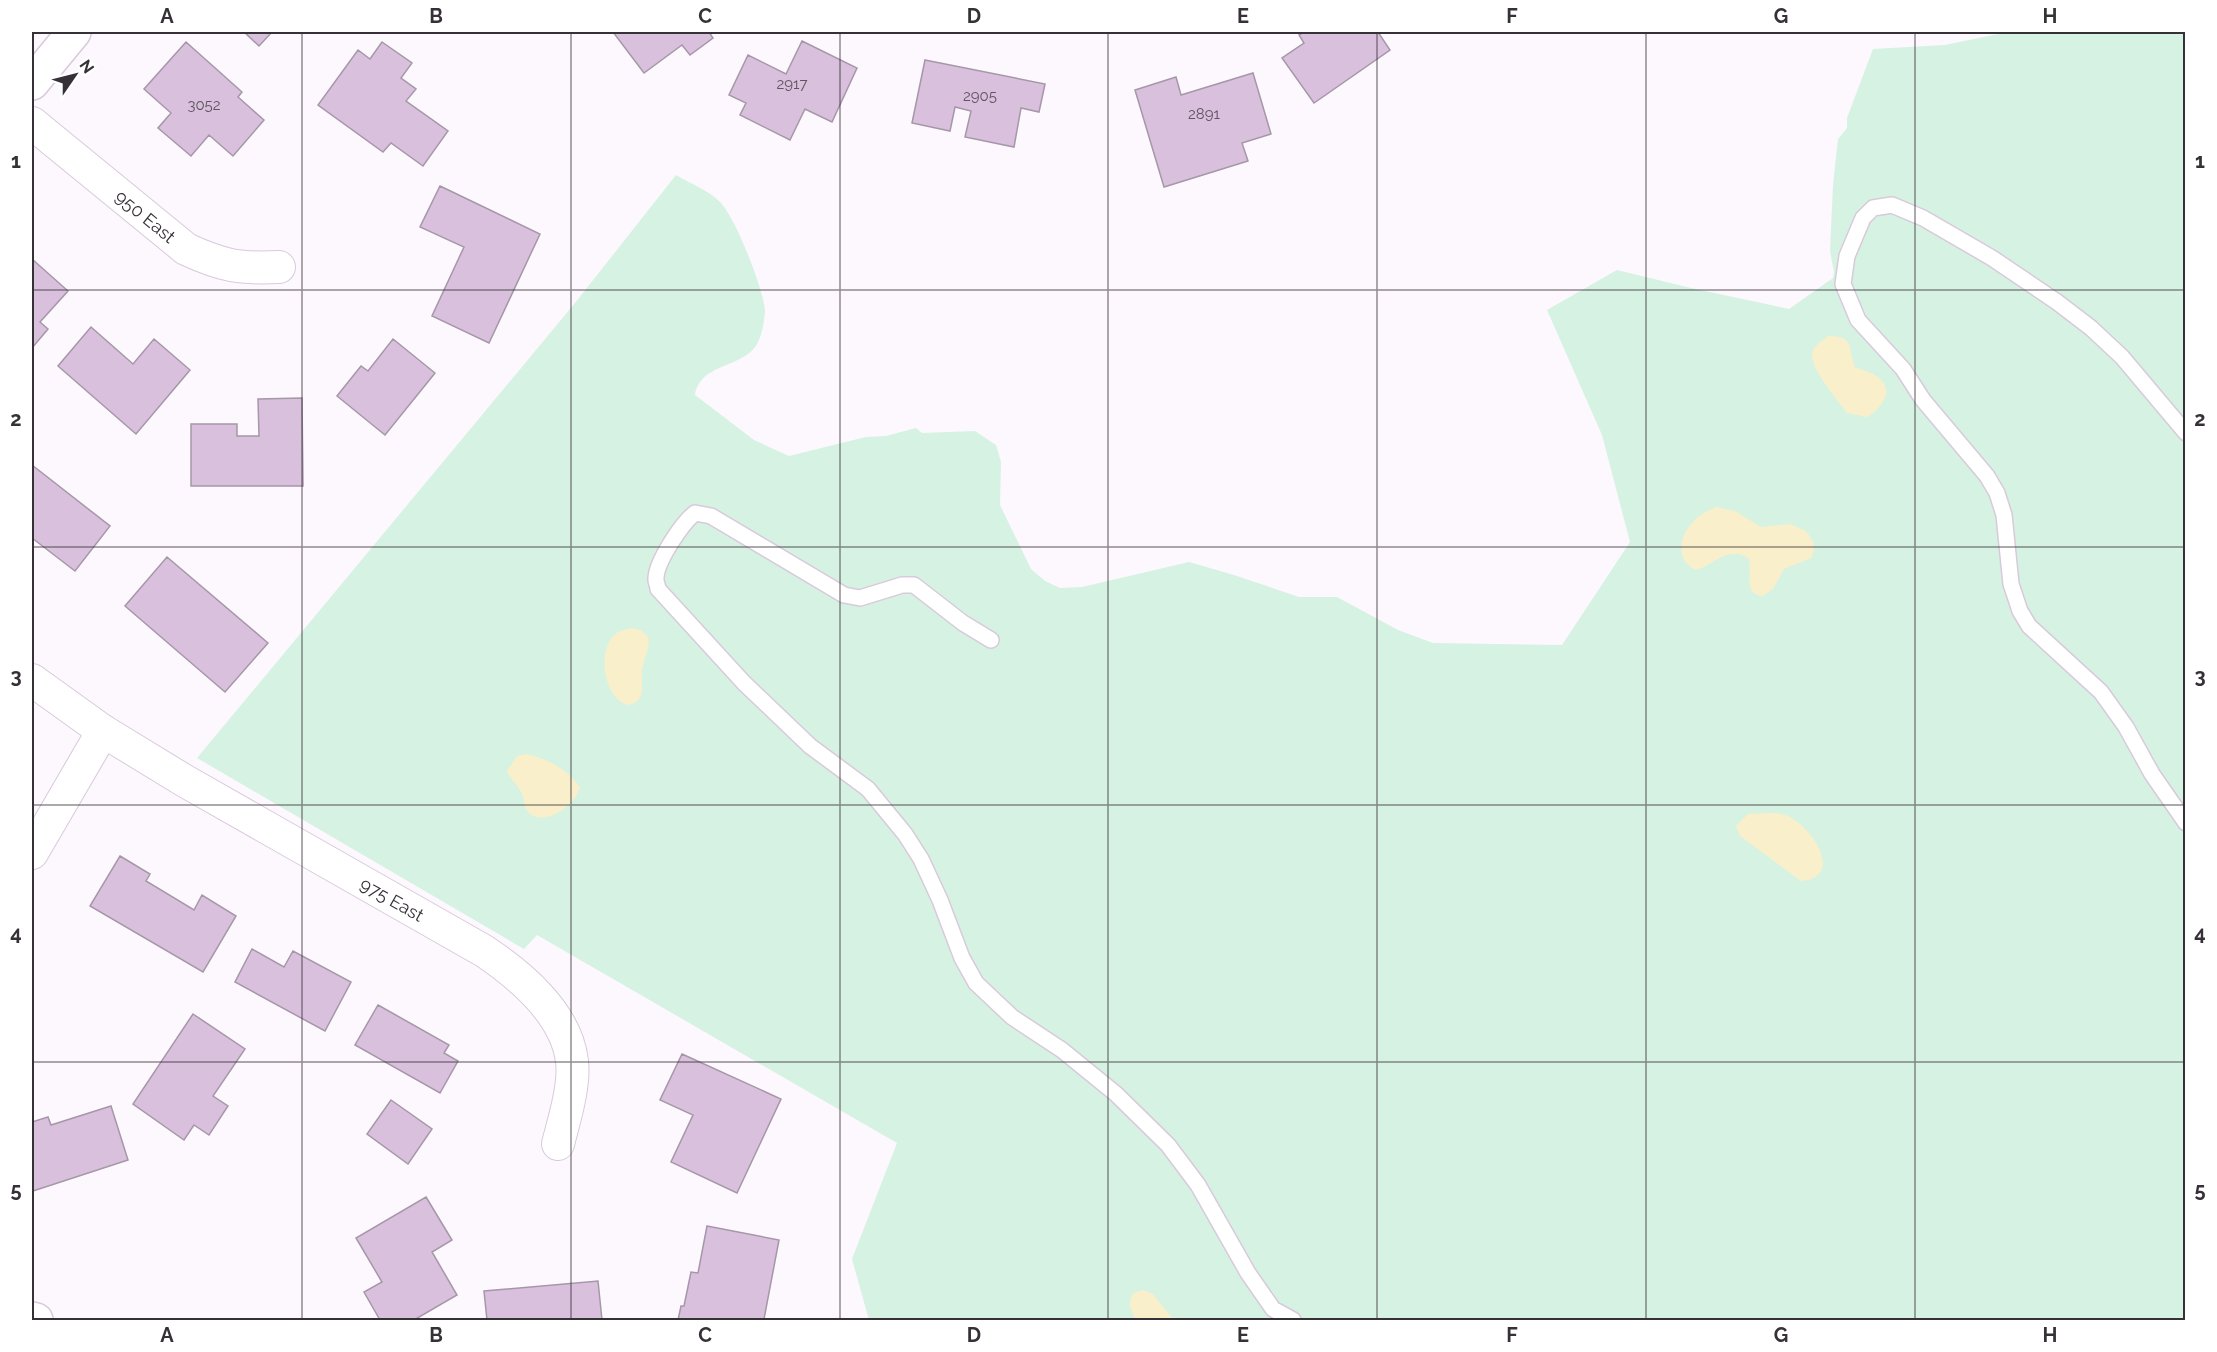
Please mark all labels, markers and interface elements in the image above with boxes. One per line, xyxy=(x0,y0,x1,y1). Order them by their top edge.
text: A xyxy=(160,4,174,28)
text: B xyxy=(429,4,443,28)
text: C xyxy=(698,4,712,28)
text: D xyxy=(967,4,981,28)
text: E xyxy=(1237,4,1249,28)
text: F xyxy=(1506,4,1518,28)
text: G xyxy=(1774,4,1788,28)
text: H xyxy=(2043,4,2057,28)
north arrow xyxy=(45,45,105,105)
text: N xyxy=(76,56,98,77)
house number: 2917 xyxy=(777,75,807,93)
house number: 2905 xyxy=(963,87,997,105)
house number: 3052 xyxy=(187,96,221,114)
house number: 2891 xyxy=(1188,105,1221,123)
text: 1 xyxy=(11,149,21,173)
text: 1 xyxy=(2195,149,2205,173)
street label: 950 East xyxy=(111,185,180,247)
text: 2 xyxy=(10,407,22,431)
text: 2 xyxy=(2194,407,2206,431)
text: 3 xyxy=(10,664,22,688)
text: 3 xyxy=(2194,664,2206,688)
street label: 975 East xyxy=(357,873,428,925)
text: 4 xyxy=(10,921,22,945)
text: 4 xyxy=(2194,921,2206,945)
text: 5 xyxy=(10,1178,22,1202)
text: 5 xyxy=(2194,1178,2206,1202)
text: A xyxy=(160,1323,174,1347)
text: B xyxy=(429,1323,443,1347)
text: C xyxy=(698,1323,712,1347)
text: D xyxy=(967,1323,981,1347)
text: E xyxy=(1237,1323,1249,1347)
text: F xyxy=(1506,1323,1518,1347)
text: G xyxy=(1774,1323,1788,1347)
text: H xyxy=(2043,1323,2057,1347)

